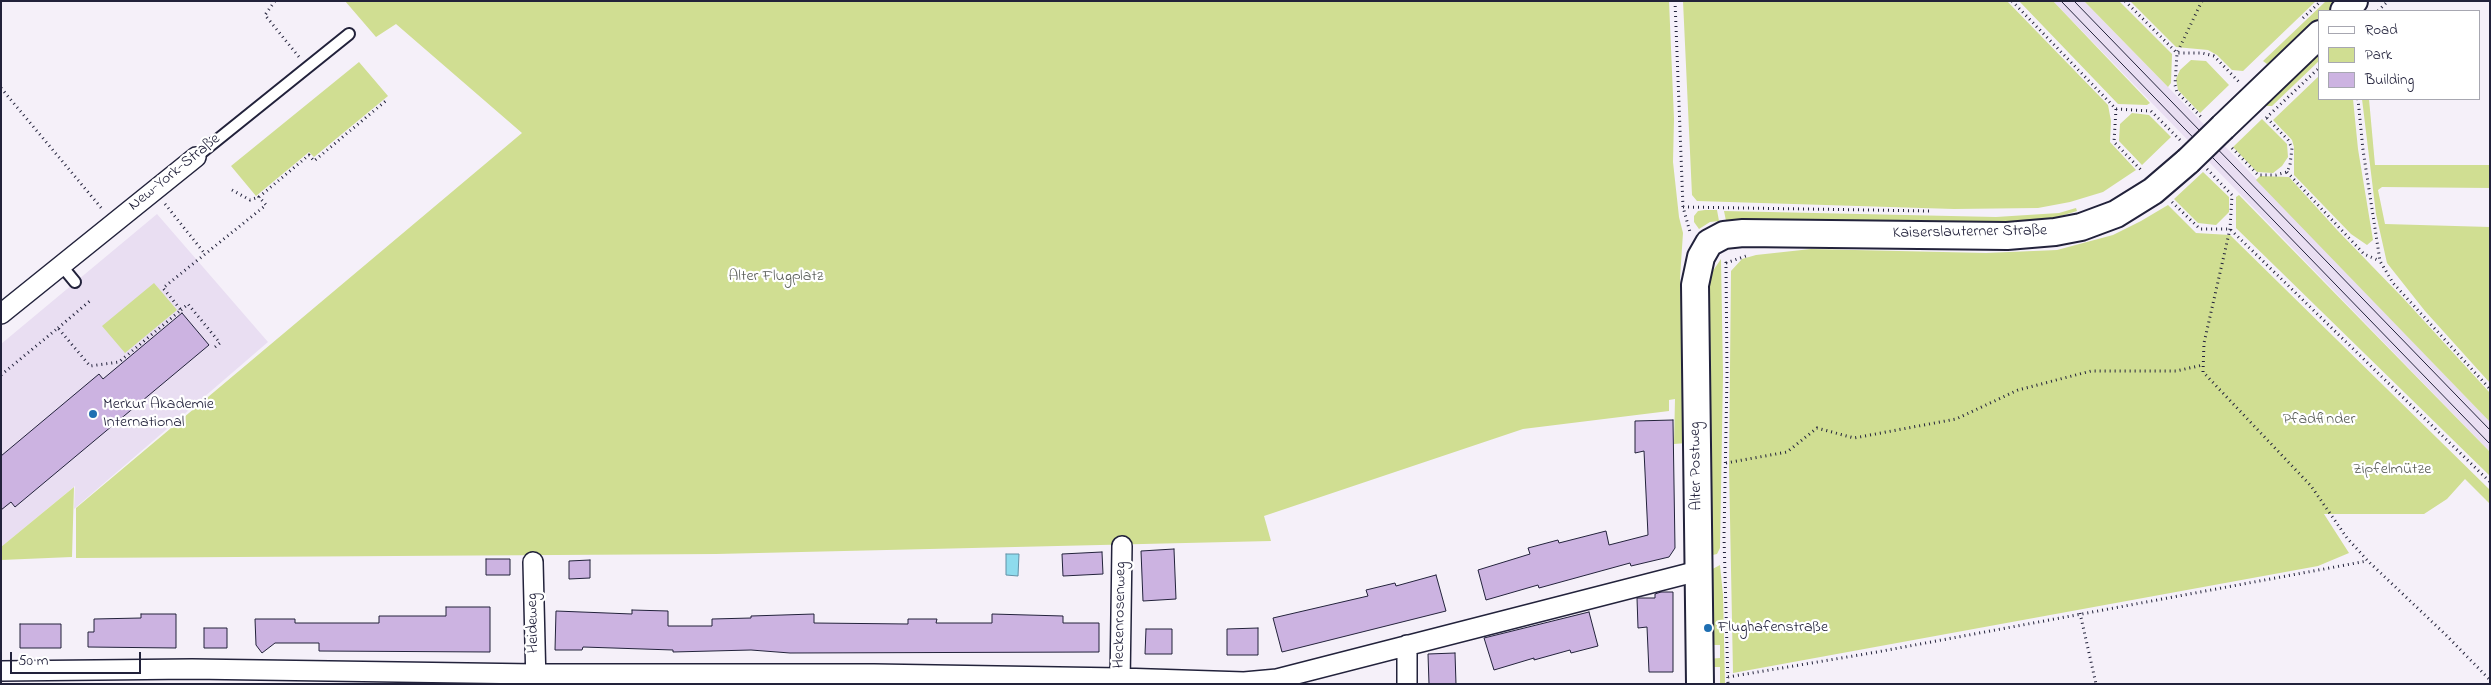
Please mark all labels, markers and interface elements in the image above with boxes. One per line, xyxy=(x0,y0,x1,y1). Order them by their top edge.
legend xyxy=(2318,10,2481,100)
text: Road xyxy=(2365,19,2398,41)
text: Park xyxy=(2365,44,2392,66)
text: Building xyxy=(2365,69,2414,91)
street label: New-York-Straße xyxy=(125,130,225,216)
street label: Kaiserslauterner Straße xyxy=(1893,222,2047,244)
park label: Alter Flugplatz xyxy=(728,267,824,287)
place label: Merkur Akademie International xyxy=(103,395,214,433)
marker: Merkur Akademie International xyxy=(87,408,99,420)
park label: Pfadfinder xyxy=(2283,410,2355,430)
street label: Alter Postweg xyxy=(1687,421,1707,511)
park label: Zipfelmütze xyxy=(2353,460,2431,480)
street label: Heckenrosenweg xyxy=(1110,561,1132,669)
street label: Heideweg xyxy=(524,593,544,653)
place label: Flughafenstraße xyxy=(1718,618,1828,638)
marker: Flughafenstraße xyxy=(1702,622,1714,634)
scale bar xyxy=(12,642,144,674)
text: 50 m xyxy=(18,650,48,672)

